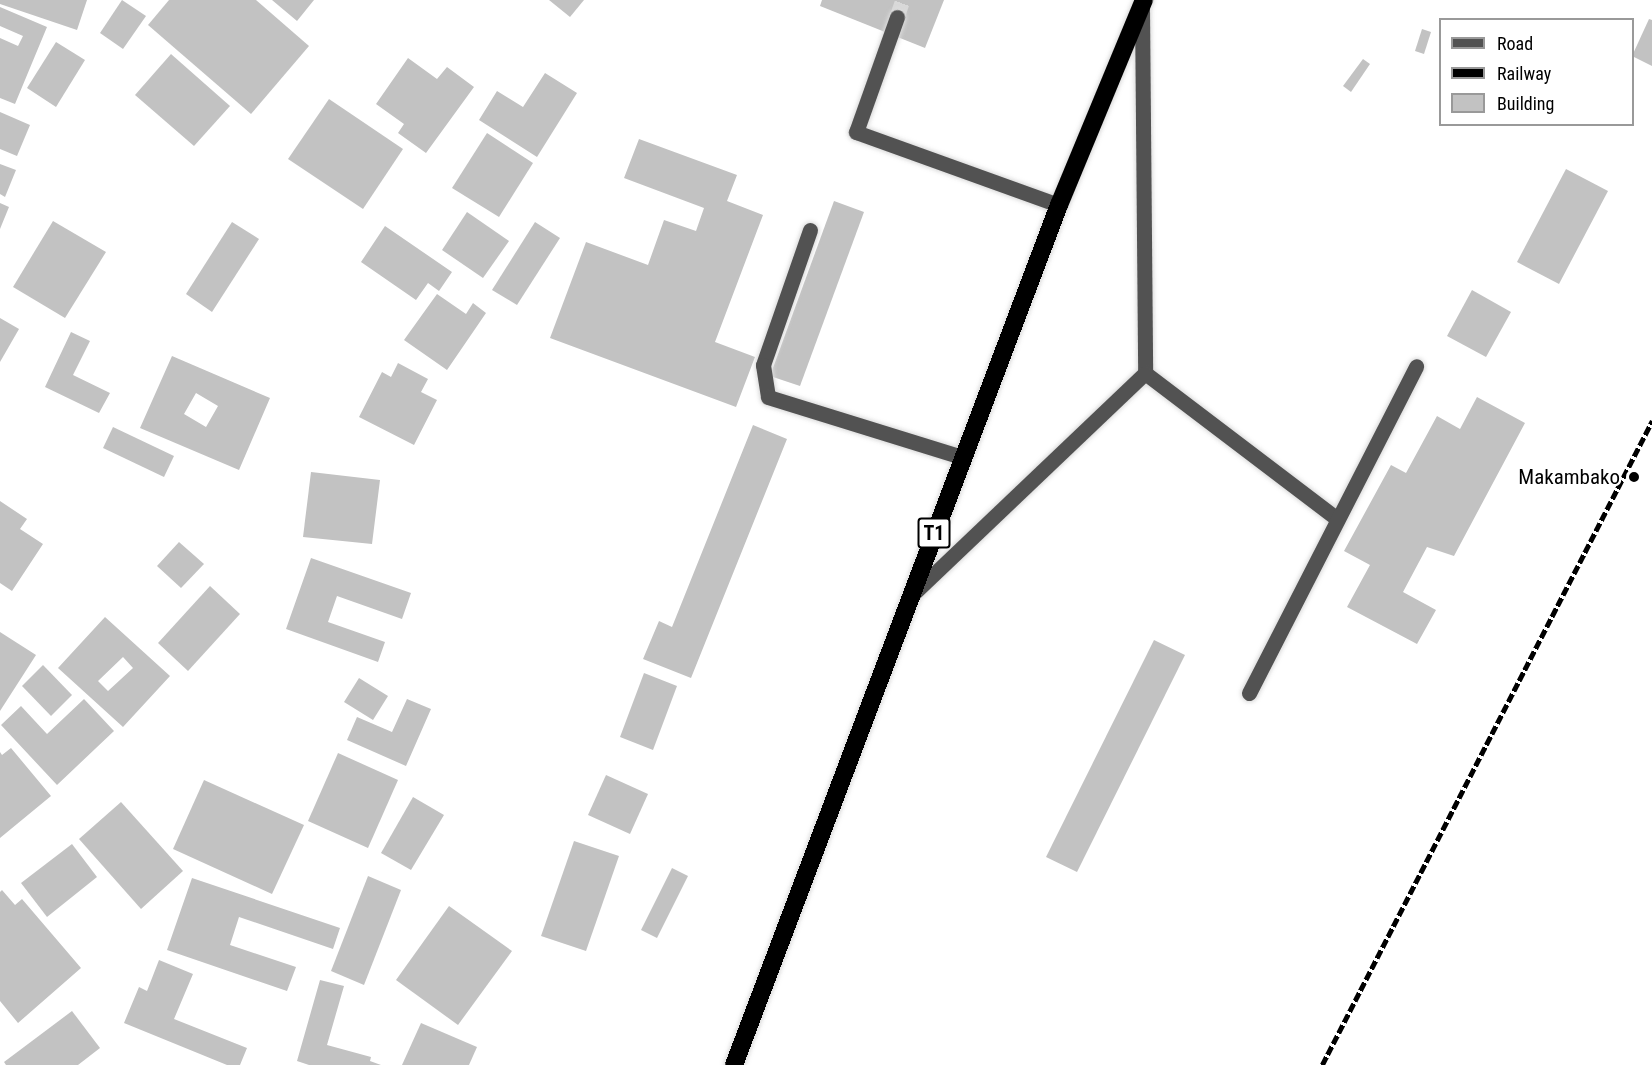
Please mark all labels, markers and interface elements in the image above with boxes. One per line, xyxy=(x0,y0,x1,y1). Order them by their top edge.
legend xyxy=(1439,18,1634,126)
text: Road xyxy=(1497,33,1533,54)
text: Railway xyxy=(1497,63,1551,84)
text: Building xyxy=(1497,93,1554,114)
place label: Makambako xyxy=(1518,464,1620,490)
marker: Makambako xyxy=(1625,468,1643,486)
road number: T1 xyxy=(918,516,950,550)

